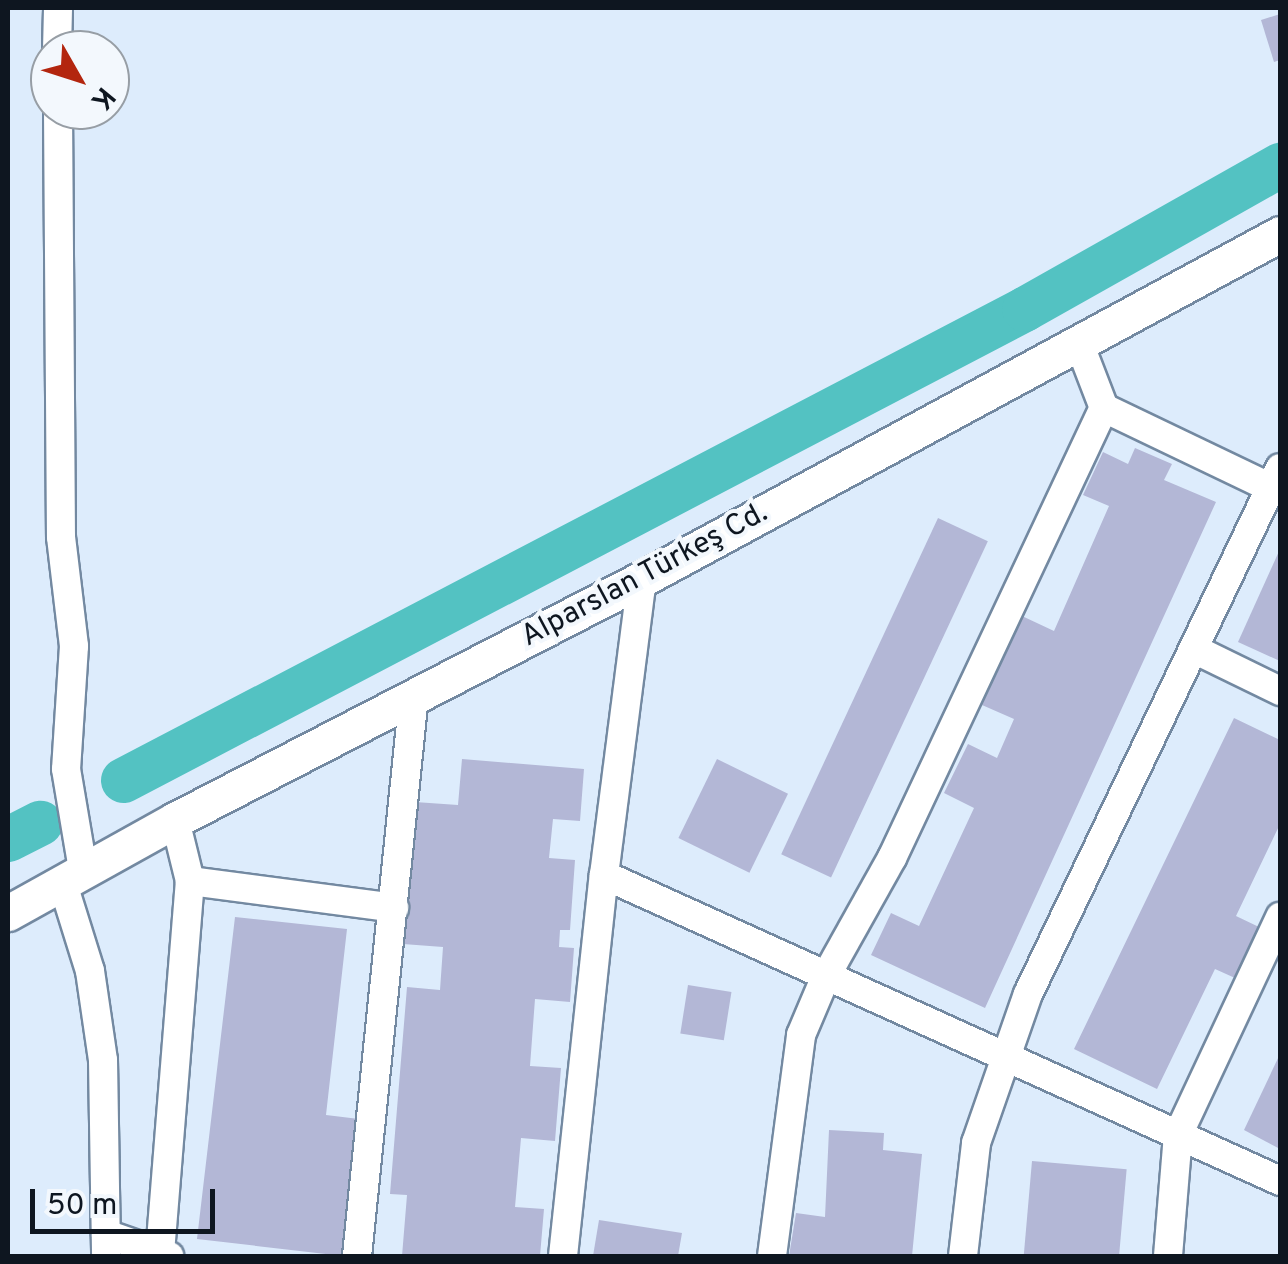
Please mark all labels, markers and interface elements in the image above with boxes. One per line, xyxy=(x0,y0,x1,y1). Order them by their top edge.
north arrow xyxy=(30,30,130,130)
text: K xyxy=(82,79,122,117)
street label: Alparslan Türkeş Cd. xyxy=(515,496,775,656)
scale bar xyxy=(35,1169,220,1231)
text: 50 m xyxy=(47,1188,117,1225)

